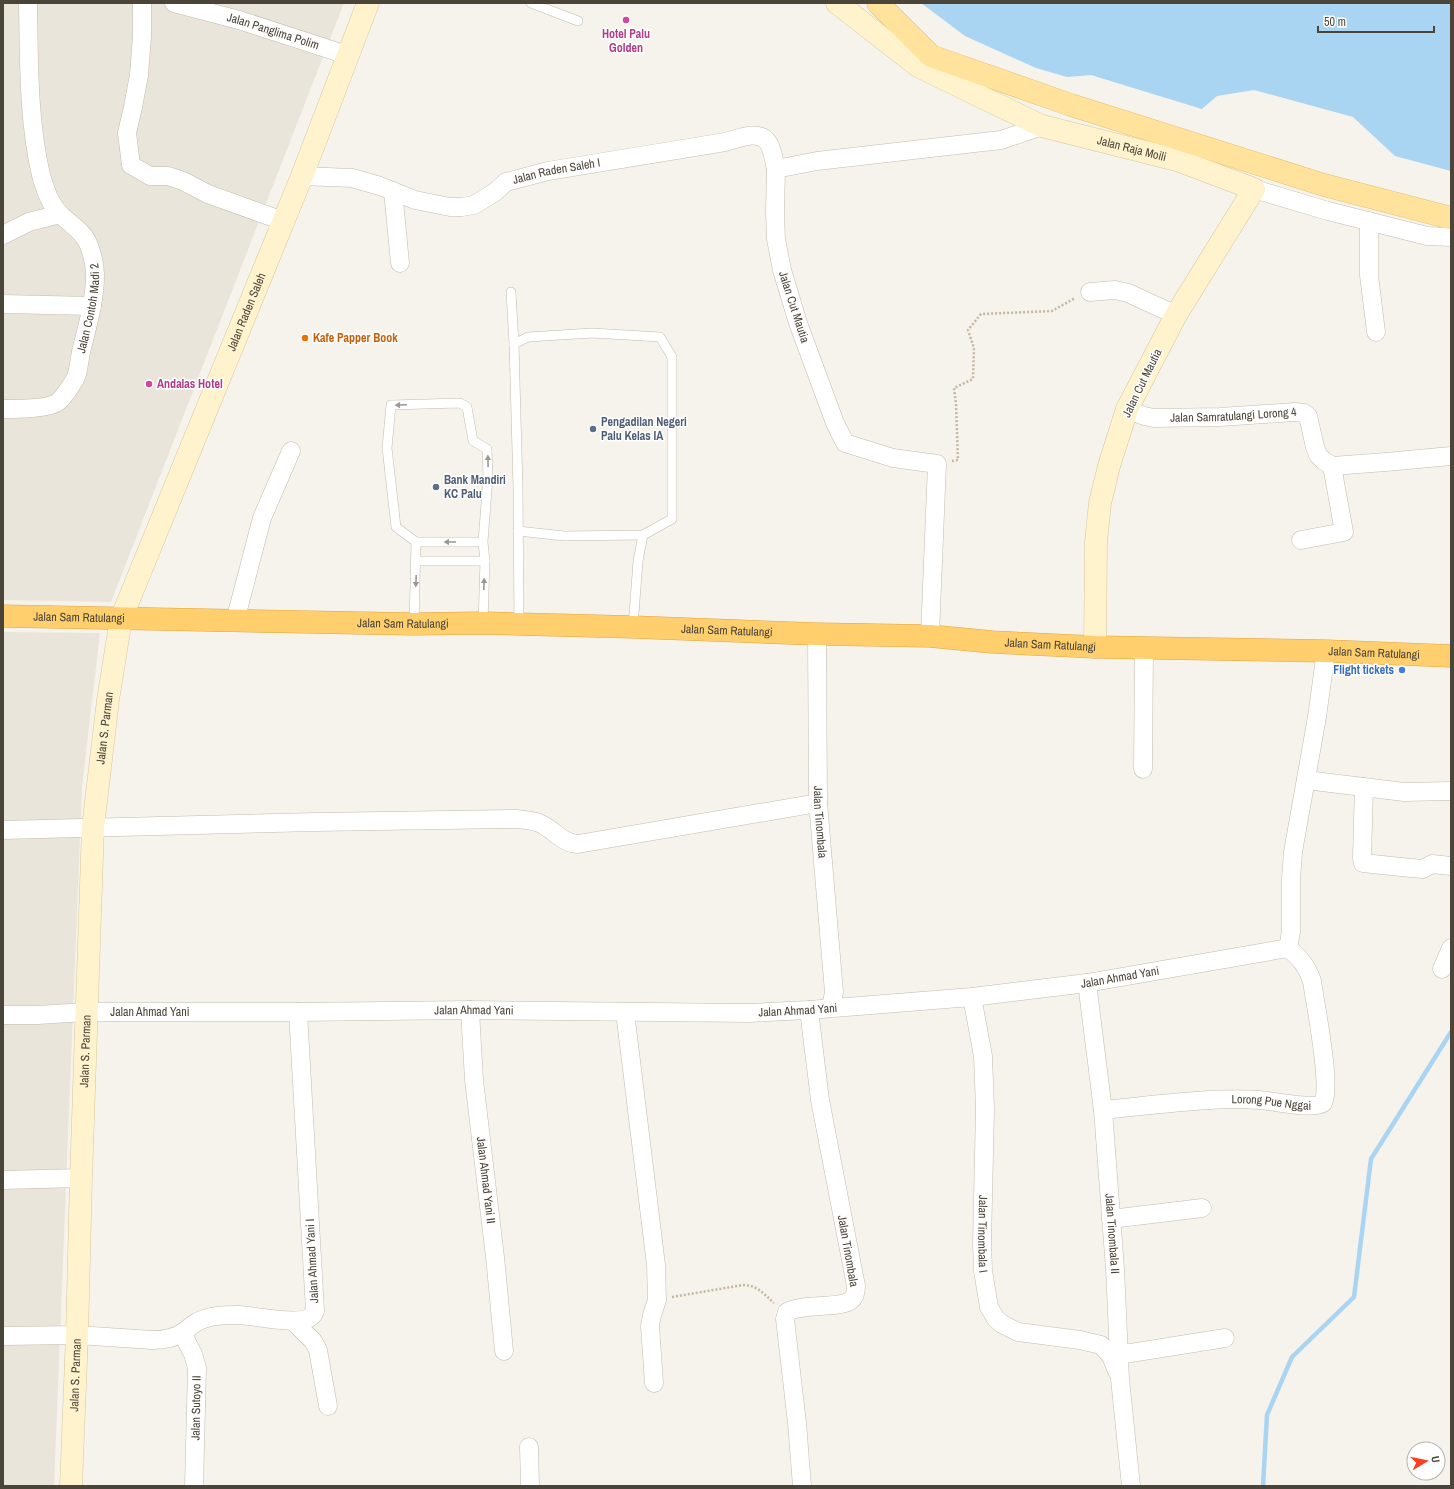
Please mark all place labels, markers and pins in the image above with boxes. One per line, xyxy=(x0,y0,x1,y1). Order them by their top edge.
marker: Hotel Palu Golden xyxy=(621,15,631,25)
place label: Hotel Palu Golden xyxy=(602,26,650,56)
place label: Kafe Papper Book xyxy=(313,330,398,346)
marker: Kafe Papper Book xyxy=(300,333,310,343)
place label: Andalas Hotel xyxy=(157,376,223,392)
marker: Andalas Hotel xyxy=(144,379,154,389)
place label: Pengadilan Negeri Palu Kelas IA xyxy=(601,414,687,444)
marker: Pengadilan Negeri Palu Kelas IA xyxy=(588,424,598,434)
place label: Bank Mandiri KC Palu xyxy=(444,472,506,502)
marker: Bank Mandiri KC Palu xyxy=(431,482,441,492)
place label: Flight tickets xyxy=(1333,662,1395,678)
marker: Flight tickets xyxy=(1397,665,1407,675)

